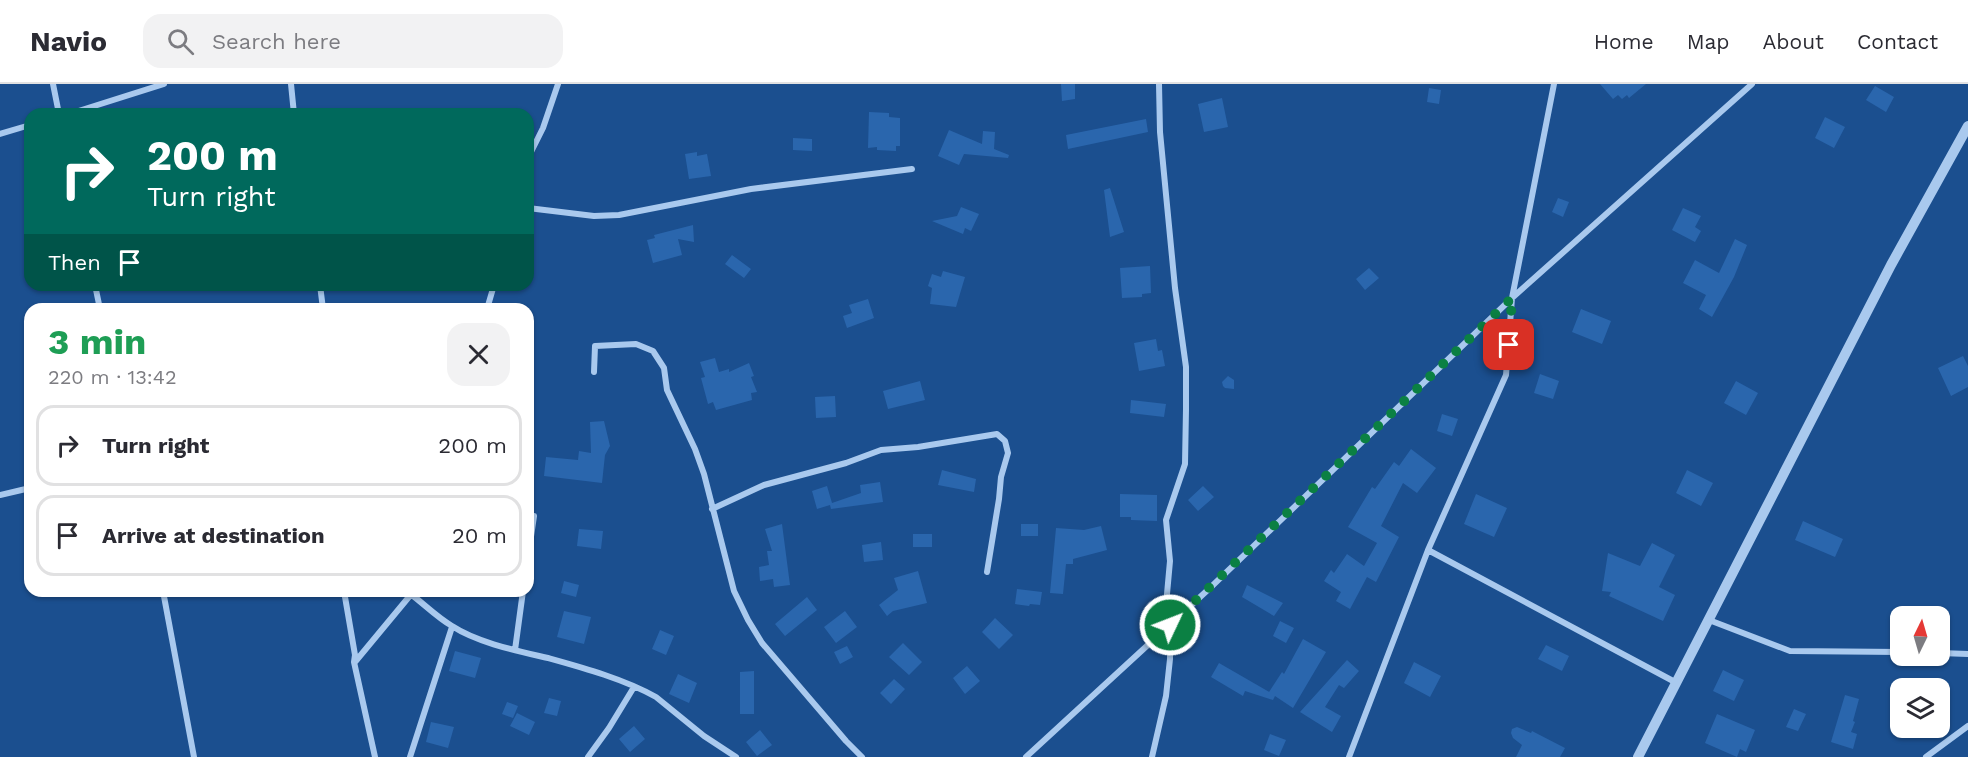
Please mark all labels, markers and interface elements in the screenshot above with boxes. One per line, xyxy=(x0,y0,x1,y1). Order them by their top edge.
search box xyxy=(143,14,563,68)
text: Navio xyxy=(30,25,107,58)
icon: search xyxy=(164,25,197,58)
text: Search here xyxy=(212,29,341,54)
text: Home xyxy=(1594,29,1654,54)
text: Map xyxy=(1687,29,1730,54)
text: About xyxy=(1763,29,1824,54)
text: Contact xyxy=(1857,29,1938,54)
text: 200 m xyxy=(147,131,278,180)
icon: right xyxy=(48,132,126,210)
text: Turn right xyxy=(147,181,276,213)
icon: arrive xyxy=(113,246,146,279)
text: Then xyxy=(48,250,101,275)
pin xyxy=(1483,319,1534,370)
text: 3 min xyxy=(48,321,146,363)
button: close xyxy=(447,323,510,386)
icon: arrive xyxy=(1492,328,1525,361)
text: 220 m · 13:42 xyxy=(48,365,177,389)
icon: right xyxy=(51,429,84,462)
text: Turn right xyxy=(102,433,209,458)
text: 200 m xyxy=(438,433,507,458)
icon: arrive xyxy=(51,519,84,552)
text: Arrive at destination xyxy=(102,523,325,548)
text: 20 m xyxy=(452,523,507,548)
position arrow xyxy=(1138,593,1202,657)
north arrow xyxy=(1890,606,1950,666)
map controls xyxy=(1890,606,1950,738)
button: layers xyxy=(1890,678,1950,738)

